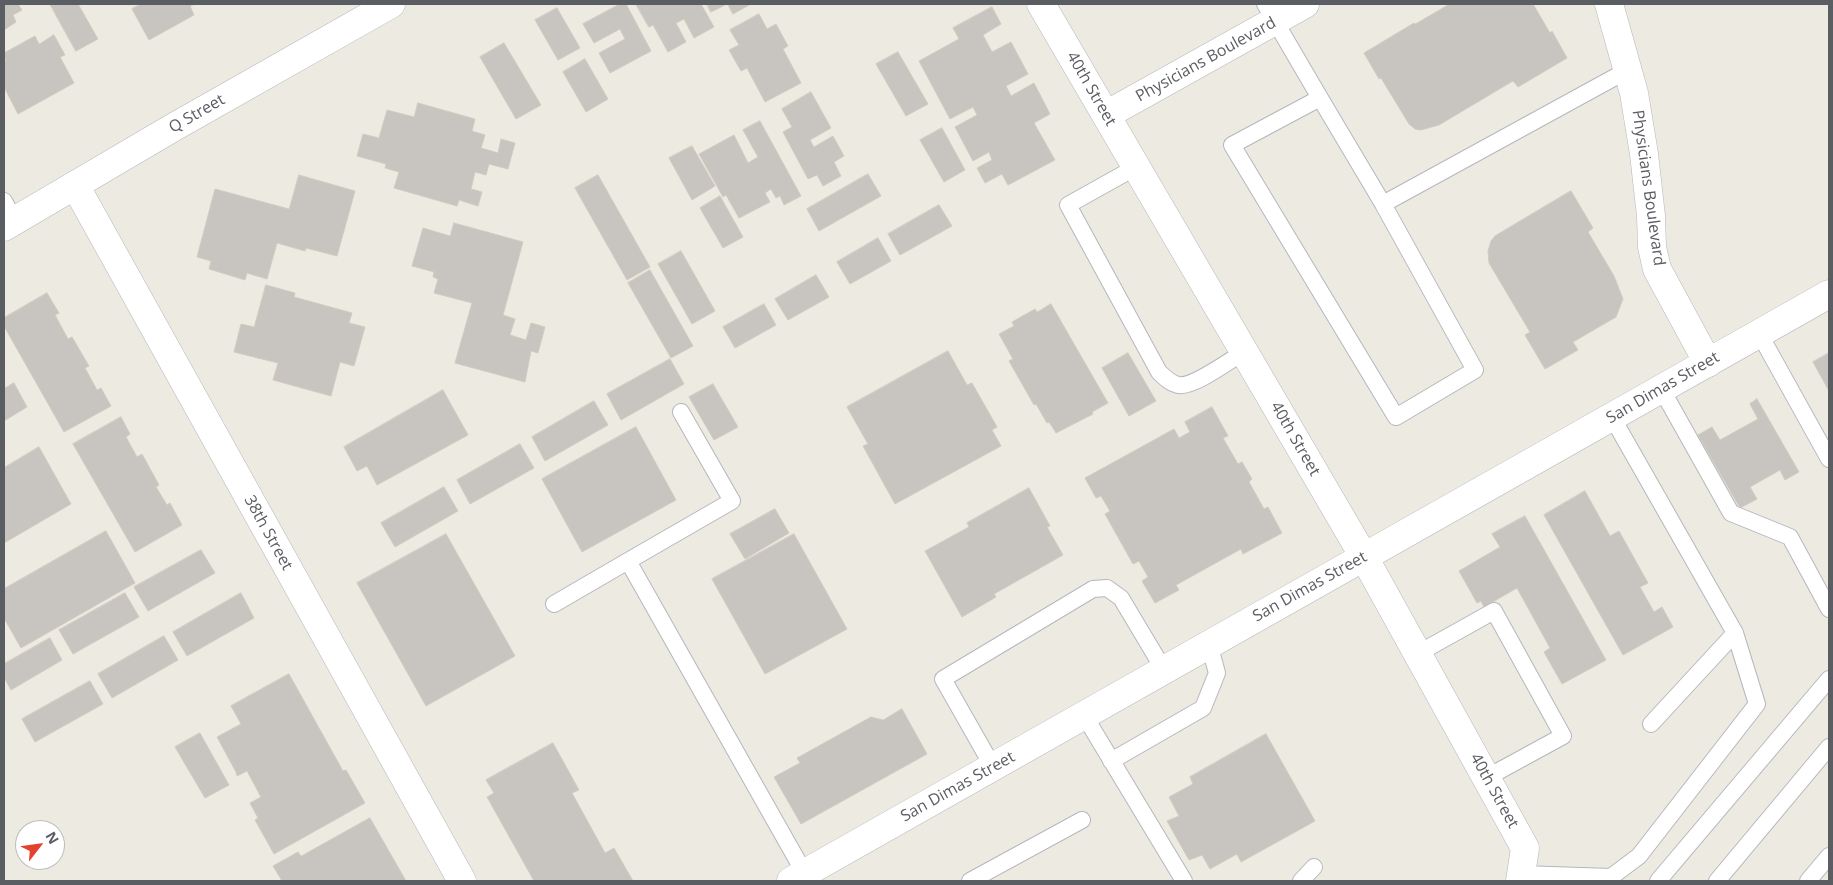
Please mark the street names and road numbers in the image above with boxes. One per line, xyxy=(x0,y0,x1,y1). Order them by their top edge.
street label: Physicians Boulevard xyxy=(1133,13,1279,107)
street label: 40th Street xyxy=(1062,48,1120,130)
street label: Q Street xyxy=(166,90,228,138)
street label: Physicians Boulevard xyxy=(1628,109,1668,267)
street label: San Dimas Street xyxy=(1603,348,1723,428)
street label: 40th Street xyxy=(1266,398,1324,480)
street label: 38th Street xyxy=(240,492,296,574)
street label: San Dimas Street xyxy=(1250,548,1370,626)
street label: San Dimas Street xyxy=(898,748,1018,826)
street label: 40th Street xyxy=(1466,750,1522,832)

